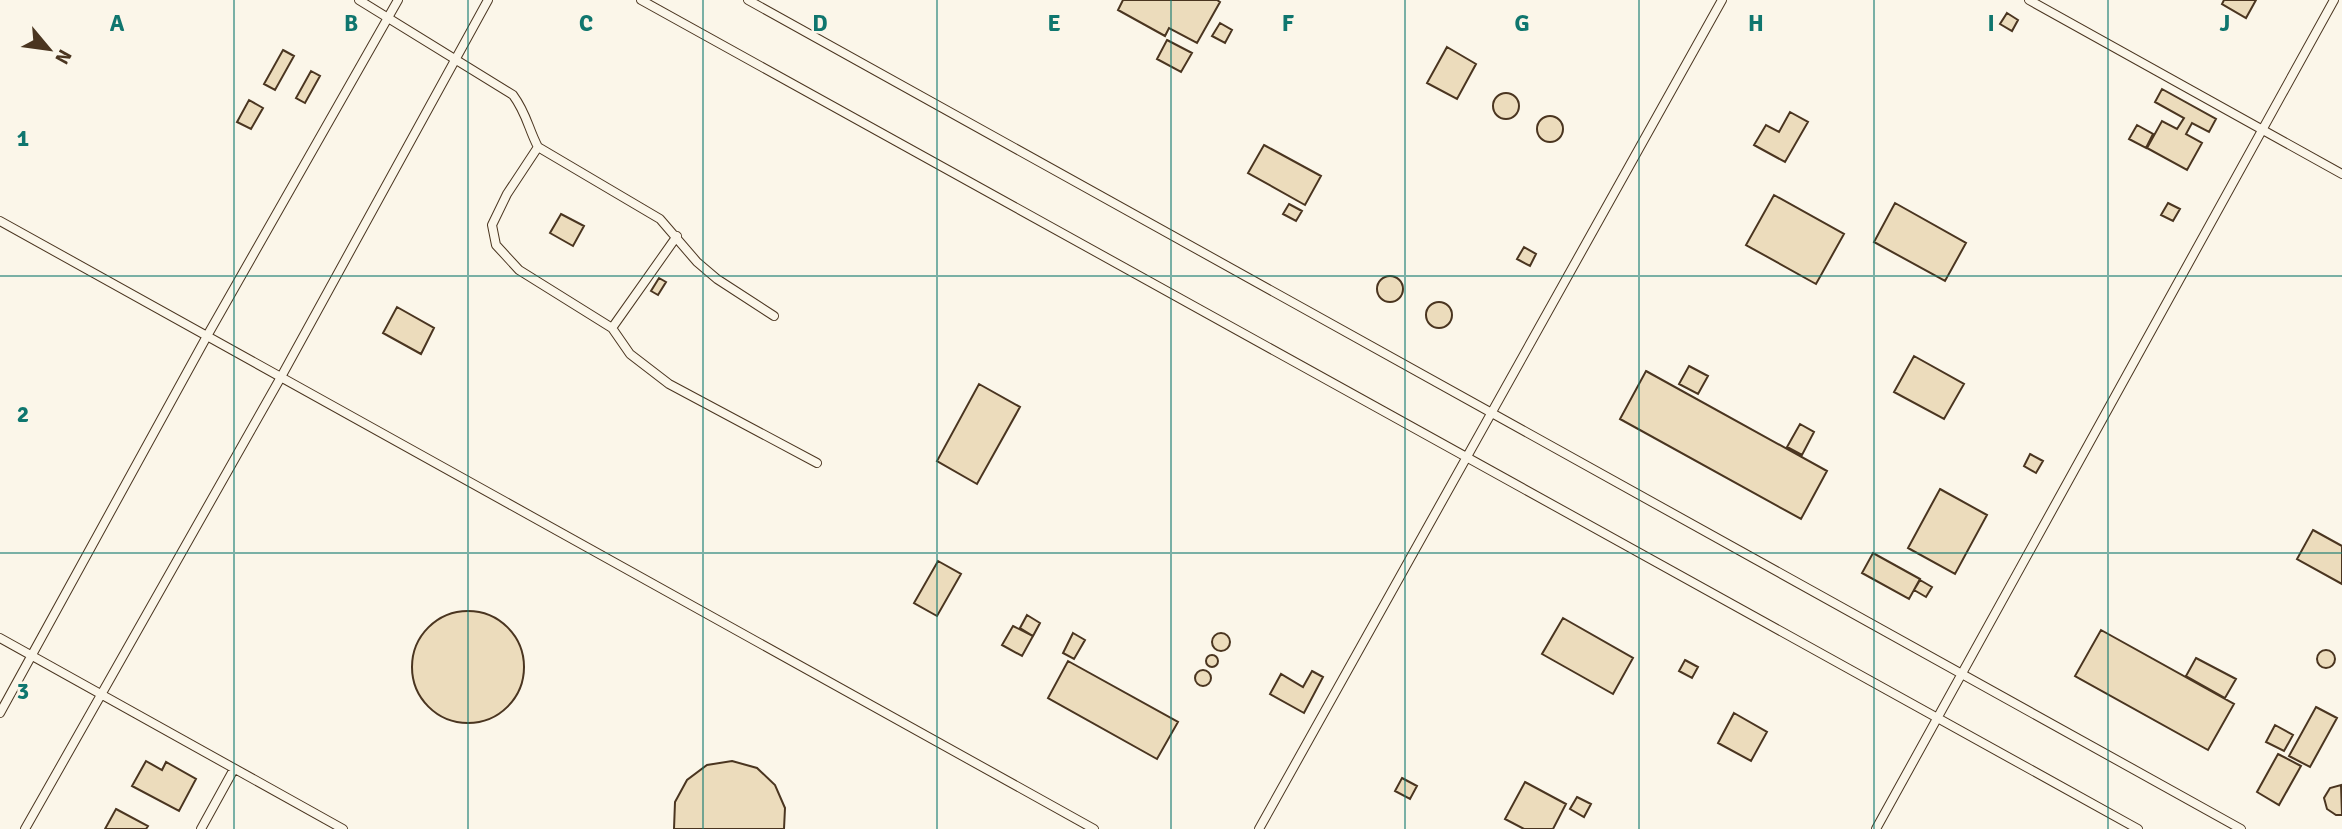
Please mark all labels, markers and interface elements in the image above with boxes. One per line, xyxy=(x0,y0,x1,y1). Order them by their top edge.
text: A xyxy=(110,9,125,38)
text: B xyxy=(344,9,358,38)
text: C xyxy=(579,9,593,38)
text: D xyxy=(812,9,828,38)
text: E xyxy=(1047,9,1061,38)
text: F xyxy=(1282,9,1294,38)
text: G xyxy=(1514,9,1530,38)
text: H xyxy=(1748,9,1764,38)
text: I xyxy=(1987,9,1995,38)
text: J xyxy=(2220,9,2230,38)
north arrow xyxy=(14,14,84,84)
text: N xyxy=(49,45,77,68)
text: 1 xyxy=(17,124,29,153)
text: 2 xyxy=(17,400,29,429)
text: 3 xyxy=(17,677,29,706)

